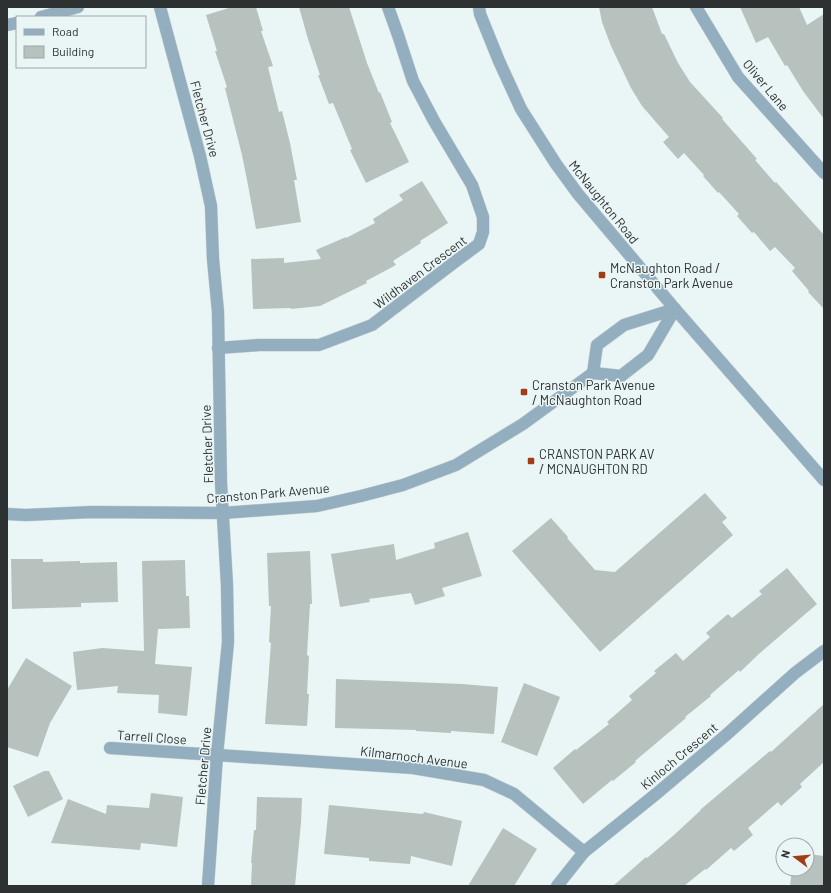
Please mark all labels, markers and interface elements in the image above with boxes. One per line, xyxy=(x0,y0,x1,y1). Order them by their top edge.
legend xyxy=(16,16,146,68)
text: Road xyxy=(52,24,79,38)
text: Building xyxy=(52,44,94,58)
street label: Oliver Lane xyxy=(740,56,792,114)
street label: Fletcher Drive xyxy=(187,79,223,159)
street label: McNaughton Road xyxy=(566,157,642,247)
street label: Wildhaven Crescent xyxy=(370,232,470,312)
place label: McNaughton Road / Cranston Park Avenue xyxy=(610,260,733,291)
marker: McNaughton Road / Cranston Park Avenue xyxy=(597,270,607,280)
place label: Cranston Park Avenue / McNaughton Road xyxy=(532,377,655,408)
marker: Cranston Park Avenue / McNaughton Road xyxy=(519,387,529,397)
street label: Fletcher Drive xyxy=(198,404,216,484)
place label: CRANSTON PARK AV / MCNAUGHTON RD xyxy=(539,446,655,477)
marker: CRANSTON PARK AV / MCNAUGHTON RD xyxy=(526,456,536,466)
street label: Cranston Park Avenue xyxy=(206,480,330,506)
street label: Kinloch Crescent xyxy=(637,719,721,793)
street label: Fletcher Drive xyxy=(192,726,214,806)
street label: Tarrell Close xyxy=(117,727,187,747)
street label: Kilmarnoch Avenue xyxy=(359,742,469,772)
north arrow xyxy=(775,837,815,877)
text: N xyxy=(778,849,792,859)

